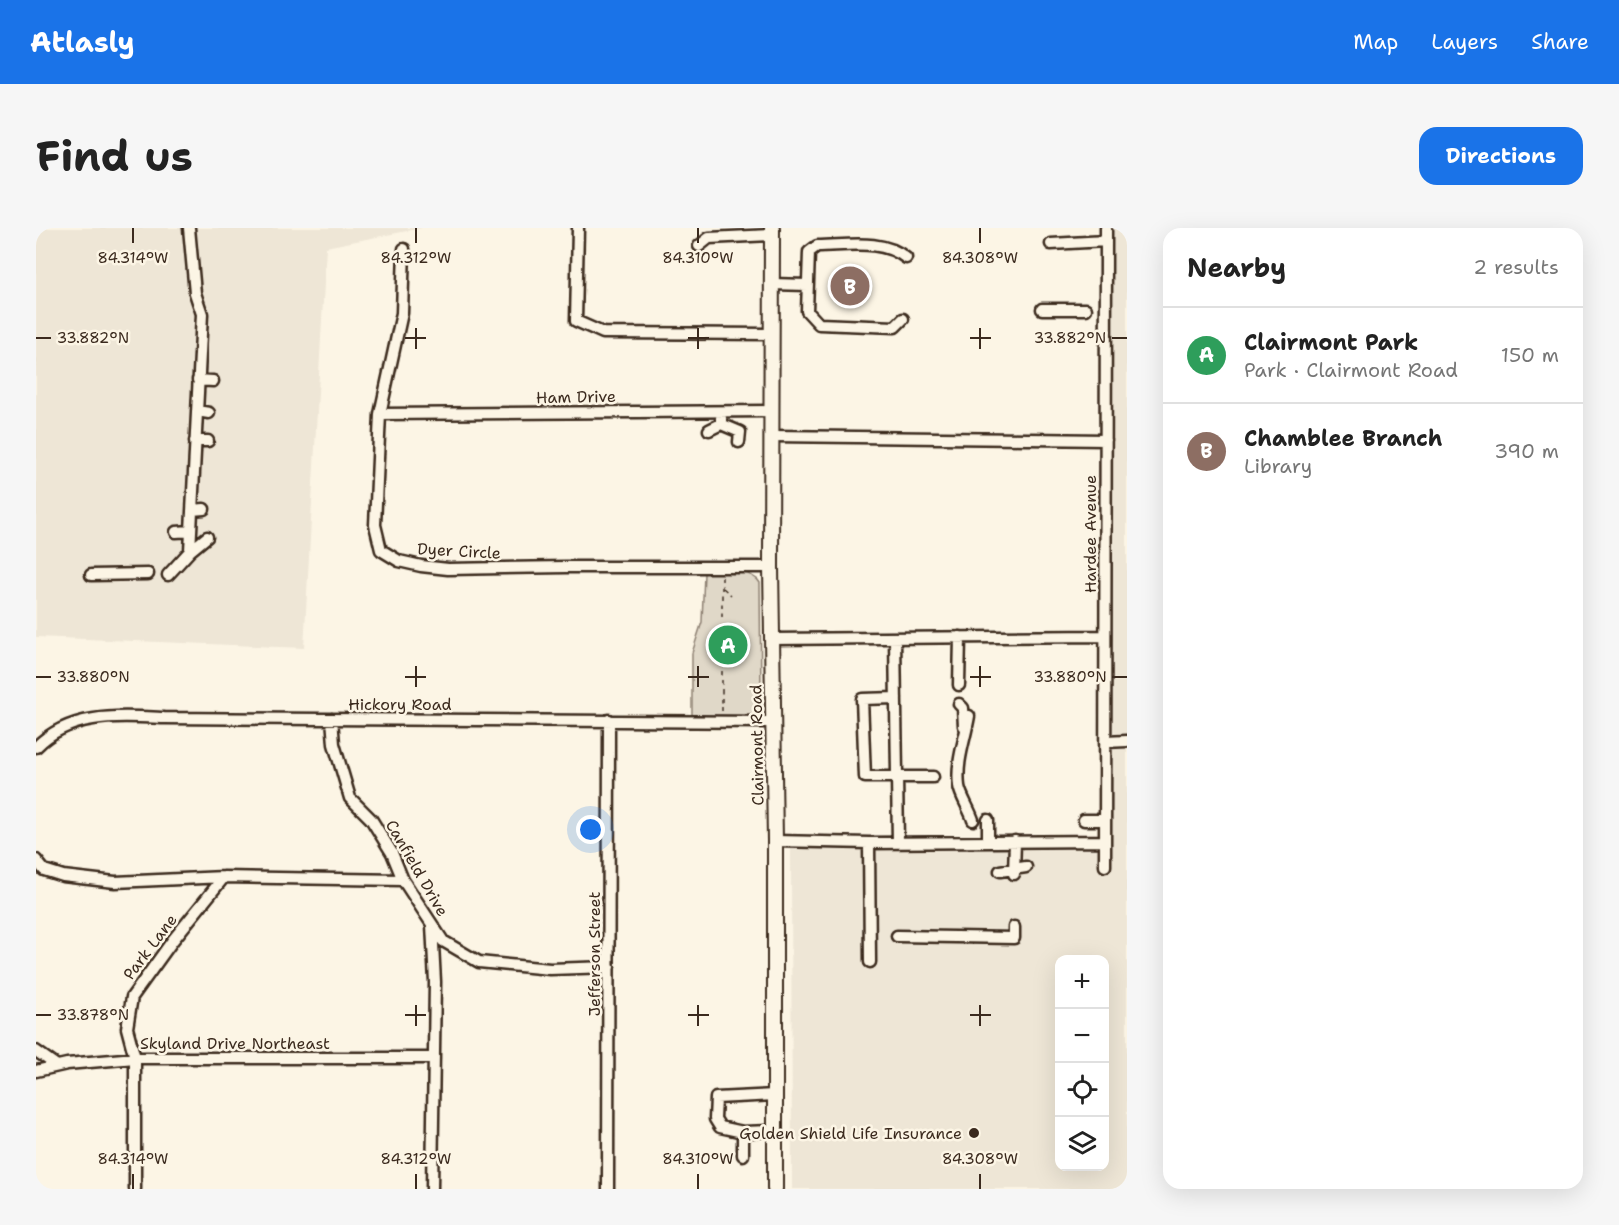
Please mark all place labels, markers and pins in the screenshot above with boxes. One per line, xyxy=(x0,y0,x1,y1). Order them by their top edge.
pin: B xyxy=(830,264,870,308)
pin: A xyxy=(708,622,748,668)
place label: Golden Shield Life Insurance xyxy=(739,1123,962,1144)
marker: Golden Shield Life Insurance xyxy=(967,1126,981,1140)

